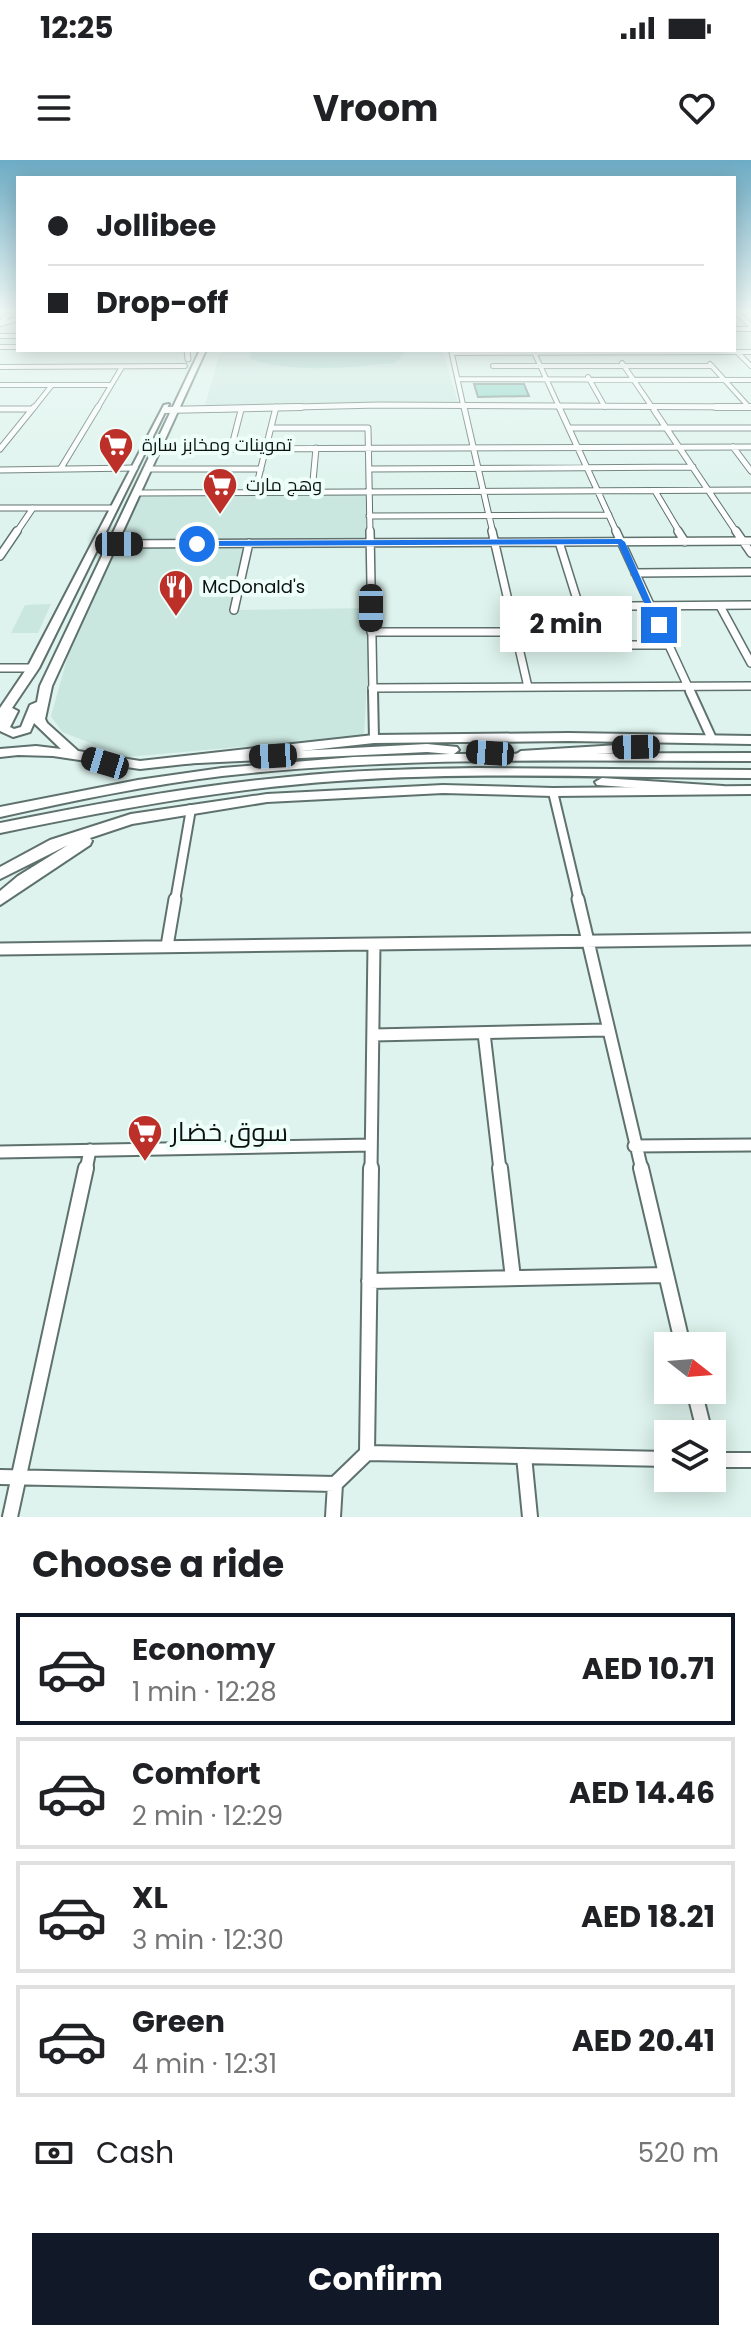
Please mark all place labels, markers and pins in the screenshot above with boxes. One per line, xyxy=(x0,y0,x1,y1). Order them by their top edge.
supermarket icon: تموينات ومخابز سارة xyxy=(97,426,135,476)
place label: تموينات ومخابز سارة xyxy=(142,432,292,457)
supermarket icon: وهج مارت xyxy=(201,466,239,516)
place label: وهج مارت xyxy=(246,472,322,497)
restaurant icon: McDonald's xyxy=(157,568,195,618)
place label: McDonald's xyxy=(202,574,305,599)
supermarket icon: سوق خضار xyxy=(126,1113,164,1163)
place label: سوق خضار xyxy=(169,1114,288,1150)

